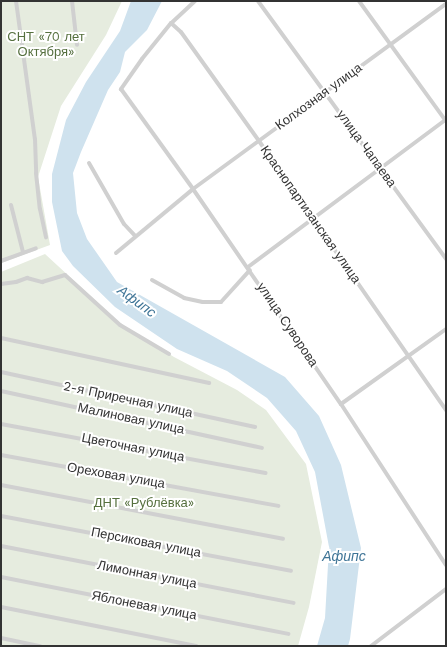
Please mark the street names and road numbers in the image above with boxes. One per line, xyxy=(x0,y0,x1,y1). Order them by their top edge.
street label: Колхозная улица xyxy=(273,60,365,134)
street label: улица Чапаева xyxy=(333,107,399,191)
street label: Краснопартизанская улица xyxy=(256,143,364,287)
street label: улица Суворова xyxy=(253,280,321,370)
street label: 2-я Приречная улица xyxy=(62,379,194,421)
street label: Малиновая улица xyxy=(76,400,186,438)
street label: Цветочная улица xyxy=(80,430,186,466)
street label: Ореховая улица xyxy=(66,460,166,492)
street label: Персиковая улица xyxy=(90,525,202,561)
street label: Лимонная улица xyxy=(96,558,198,592)
street label: Яблоневая улица xyxy=(90,588,198,624)

